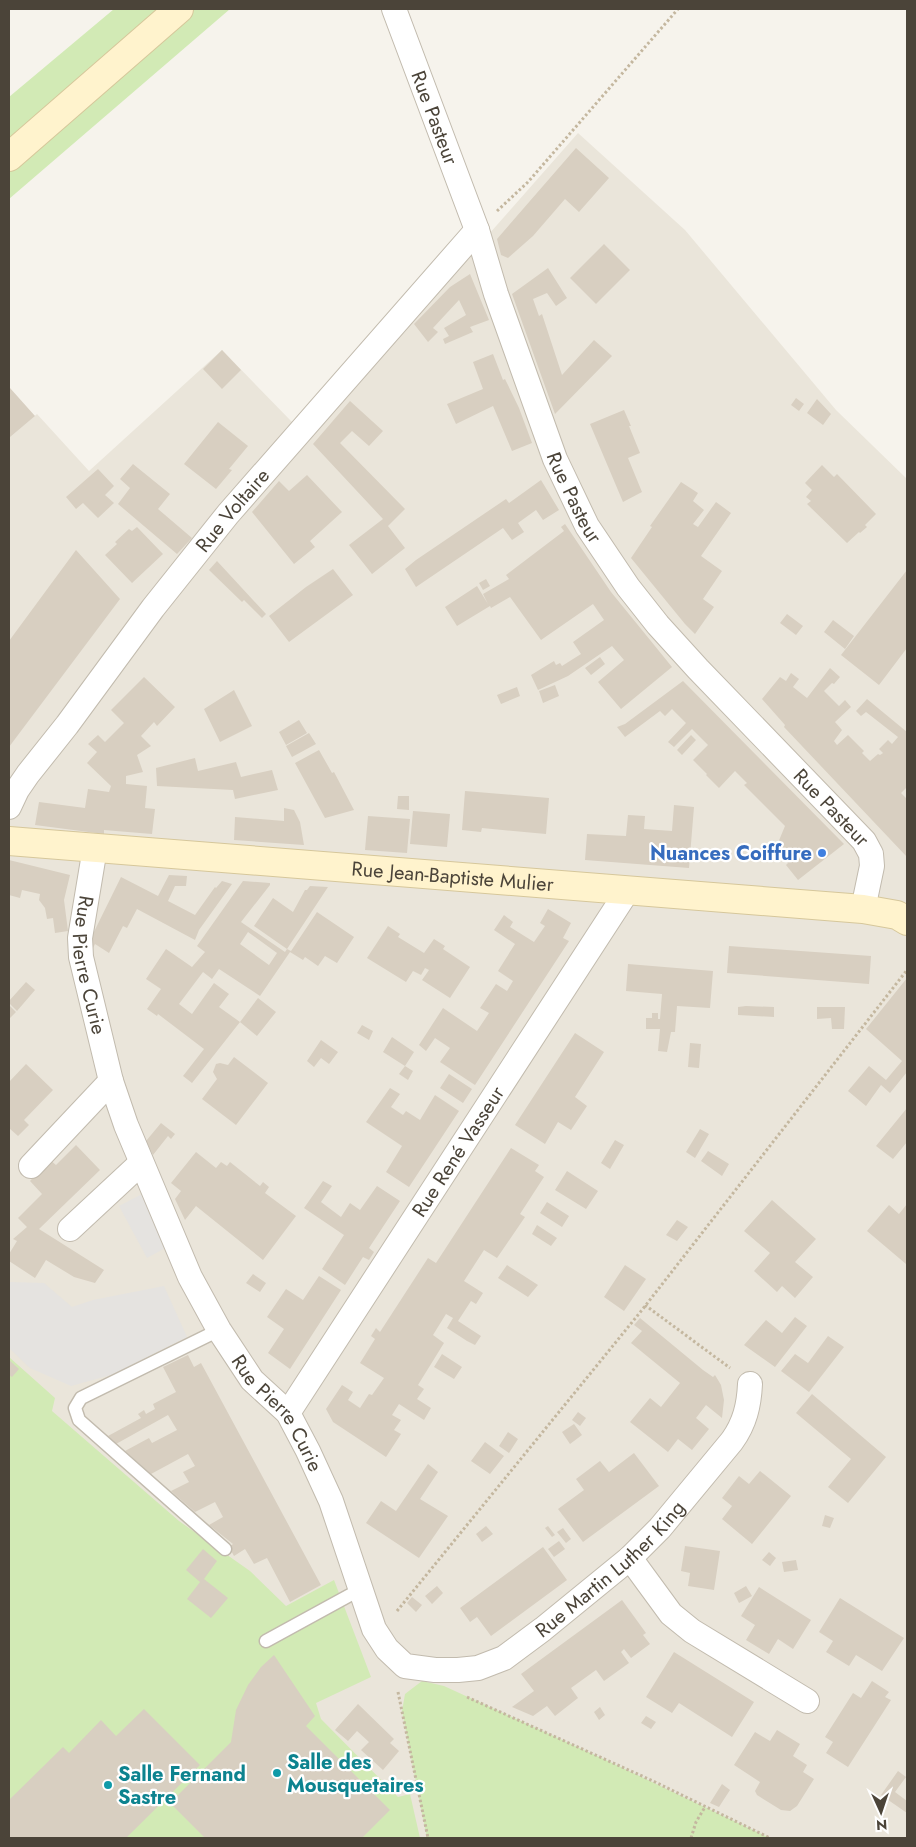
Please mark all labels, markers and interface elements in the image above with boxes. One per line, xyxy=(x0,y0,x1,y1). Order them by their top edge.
street label: Rue Pasteur xyxy=(404,66,466,169)
street label: Rue Pasteur xyxy=(539,448,609,549)
street label: Rue Voltaire xyxy=(189,462,276,558)
street label: Rue Pasteur xyxy=(787,762,876,853)
place label: Nuances Coiffure xyxy=(650,839,812,868)
marker: Nuances Coiffure xyxy=(816,847,828,859)
street label: Rue Jean-Baptiste Mulier xyxy=(350,854,555,899)
street label: Rue Pierre Curie xyxy=(65,894,114,1037)
street label: Rue René Vasseur xyxy=(405,1080,511,1223)
street label: Rue Pierre Curie xyxy=(224,1349,330,1476)
street label: Rue Martin Luther King xyxy=(529,1494,692,1645)
place label: Salle des Mousquetaires xyxy=(287,1748,424,1800)
place label: Salle Fernand Sastre xyxy=(118,1760,246,1812)
marker: Salle des Mousquetaires xyxy=(271,1767,283,1779)
marker: Salle Fernand Sastre xyxy=(102,1779,114,1791)
north arrow xyxy=(856,1787,906,1837)
text: N xyxy=(876,1815,888,1835)

